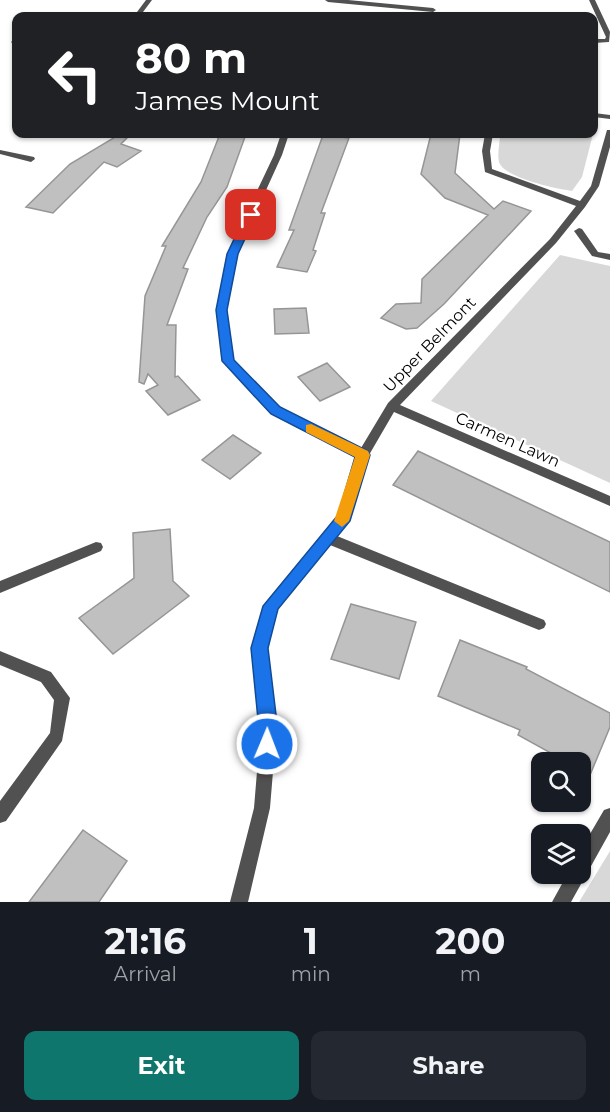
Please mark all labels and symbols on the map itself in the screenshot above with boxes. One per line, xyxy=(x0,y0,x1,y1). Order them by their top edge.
pin xyxy=(225,189,276,240)
street label: Upper Belmont xyxy=(379,292,480,396)
street label: Carmen Lawn xyxy=(453,408,563,471)
position arrow xyxy=(235,712,299,776)

